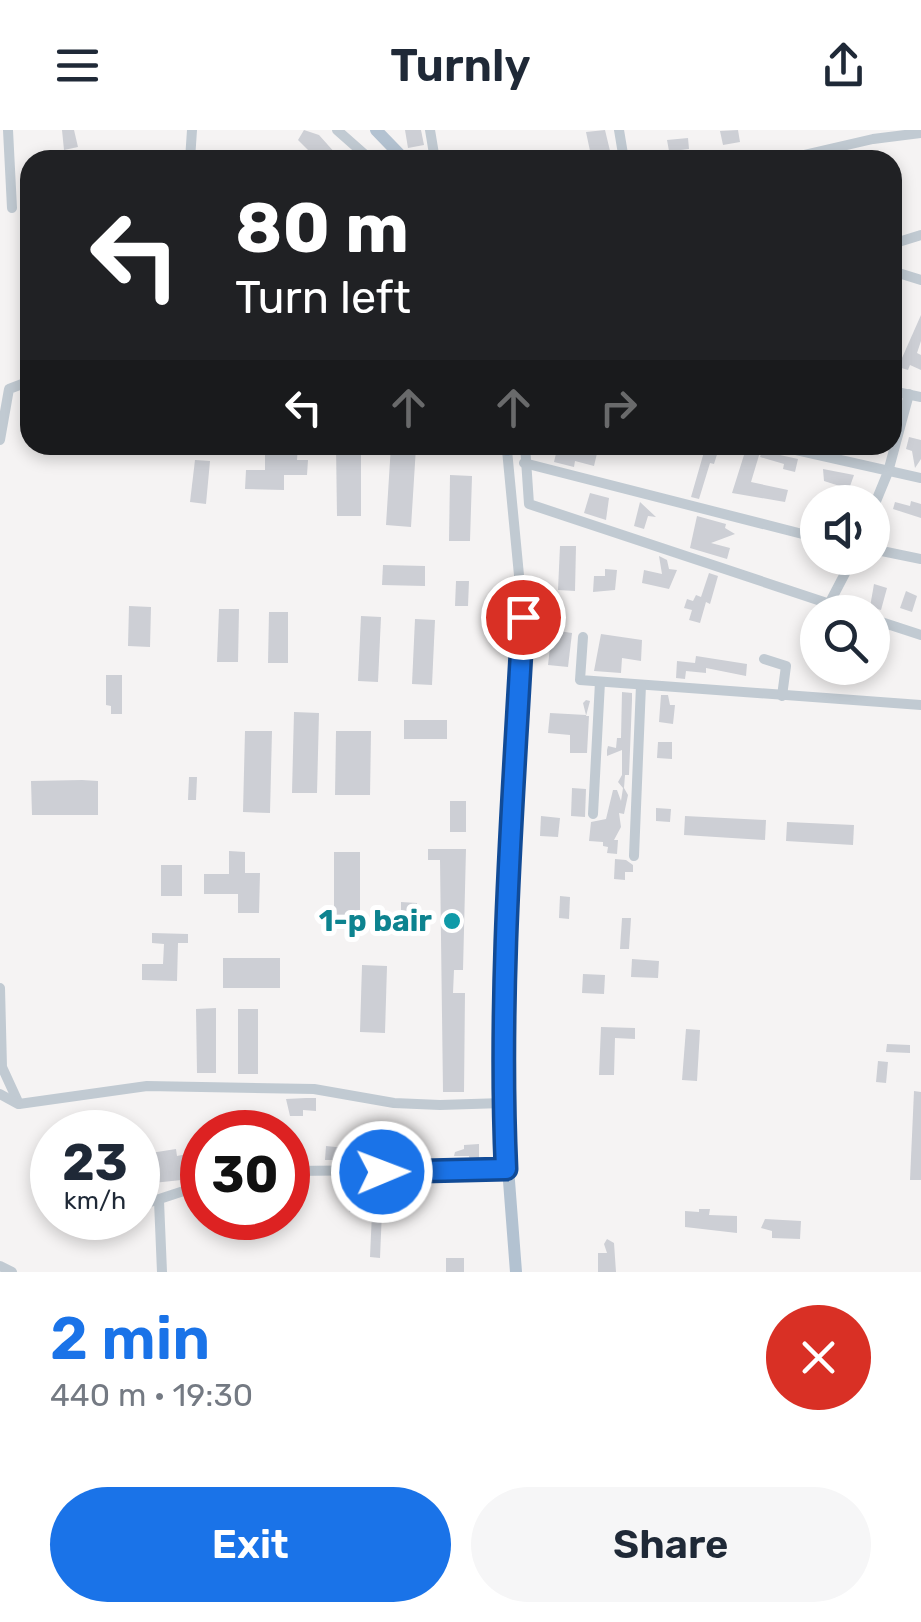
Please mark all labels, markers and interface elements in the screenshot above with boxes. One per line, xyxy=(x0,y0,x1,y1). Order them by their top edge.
icon: menu xyxy=(50,38,105,93)
icon: share xyxy=(816,38,871,93)
text: Turnly xyxy=(390,39,531,92)
text: 80 m xyxy=(235,187,409,270)
icon: left xyxy=(70,190,200,320)
text: Turn left xyxy=(235,271,411,324)
icon: left xyxy=(276,380,331,435)
icon: ahead xyxy=(381,380,436,435)
icon: ahead xyxy=(486,380,541,435)
icon: right xyxy=(591,380,646,435)
map controls xyxy=(800,485,890,685)
button: sound xyxy=(800,485,890,575)
pin xyxy=(481,575,566,660)
icon: arrive xyxy=(496,590,551,645)
button: search xyxy=(800,595,890,685)
place label: 1-p bair xyxy=(319,903,432,939)
marker: 1-p bair xyxy=(441,910,463,932)
speed limit sign: 30 xyxy=(180,1110,310,1240)
position arrow xyxy=(330,1120,434,1224)
text: 23 xyxy=(62,1133,128,1193)
text: km/h xyxy=(64,1186,126,1215)
text: 2 min xyxy=(50,1303,210,1374)
button: close xyxy=(766,1305,871,1410)
text: 440 m · 19:30 xyxy=(50,1376,253,1414)
button: Exit xyxy=(50,1487,451,1602)
button: Share xyxy=(471,1487,871,1602)

